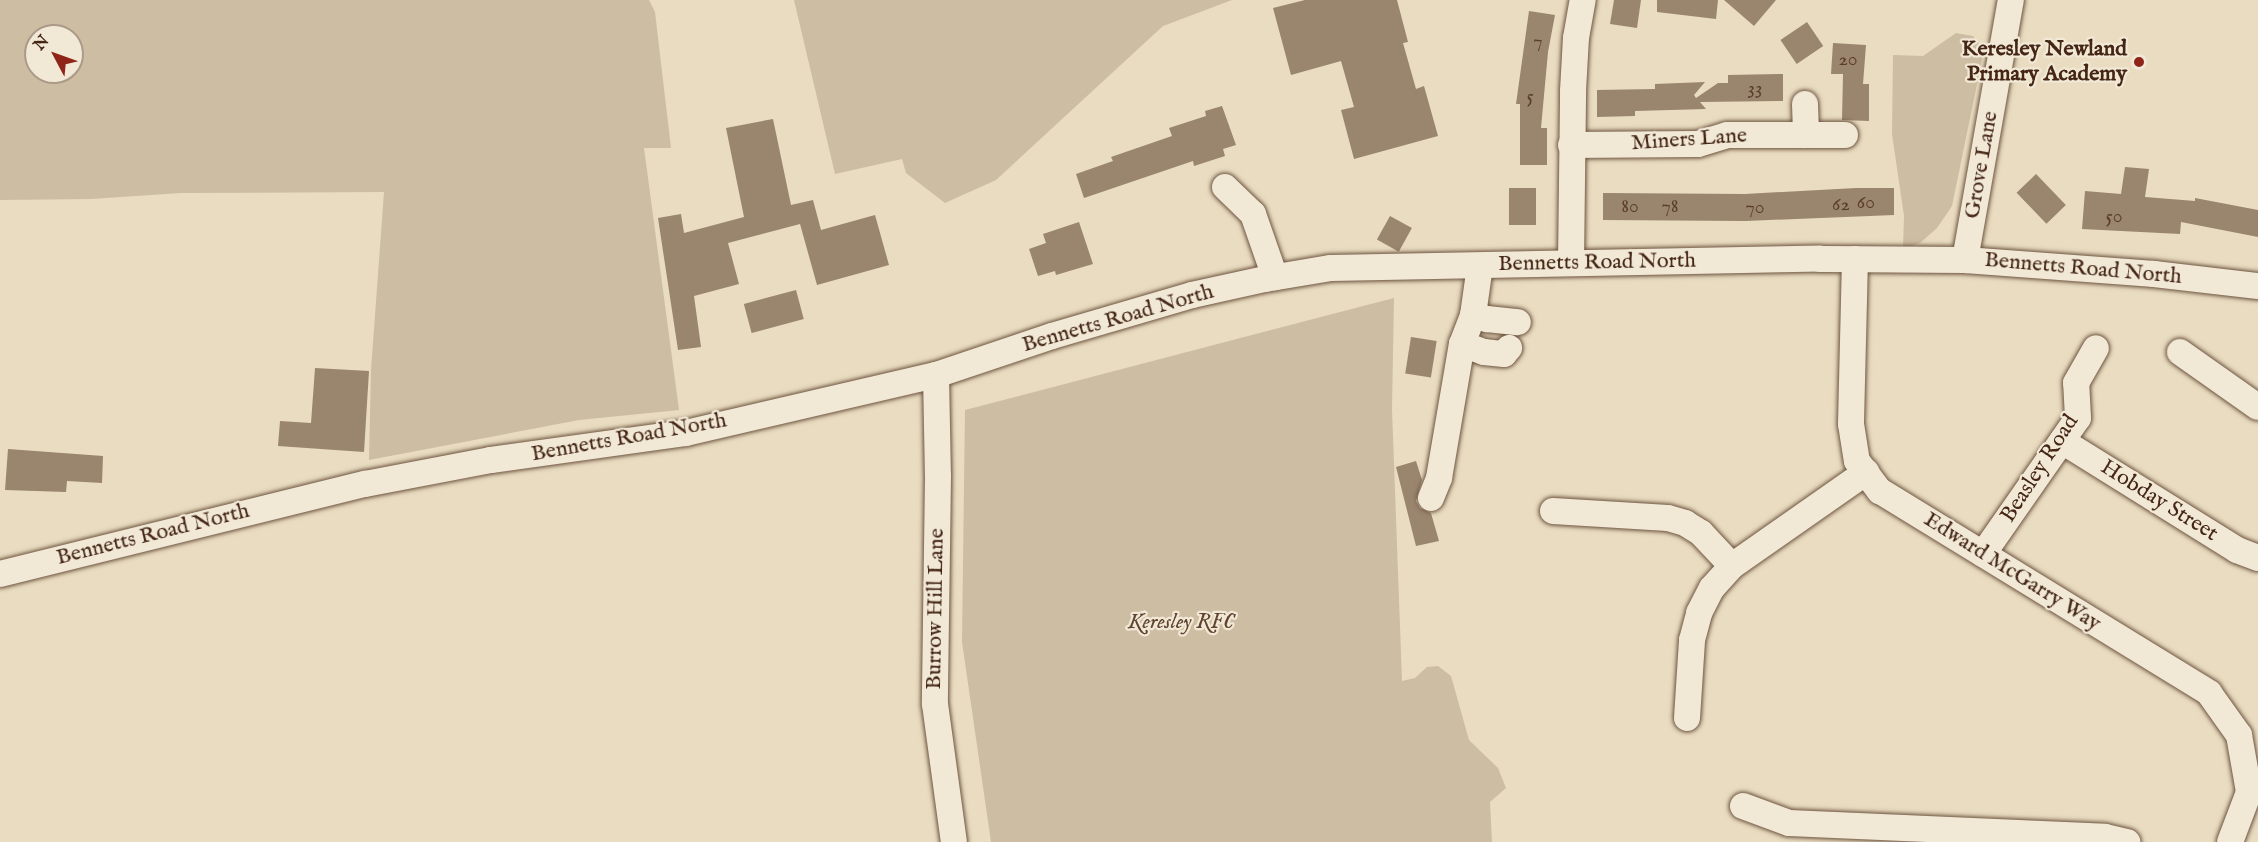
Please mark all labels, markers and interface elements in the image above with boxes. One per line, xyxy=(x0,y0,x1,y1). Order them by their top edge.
north arrow xyxy=(24,24,84,84)
house number: 7 xyxy=(1533,29,1543,53)
text: N xyxy=(30,32,54,55)
place label: Keresley Newland Primary Academy xyxy=(1962,36,2127,88)
house number: 20 xyxy=(1838,47,1858,71)
marker: Keresley Newland Primary Academy xyxy=(2132,55,2146,69)
house number: 33 xyxy=(1748,76,1762,100)
house number: 5 xyxy=(1526,84,1534,108)
street label: Grove Lane xyxy=(1960,109,2004,221)
street label: Miners Lane xyxy=(1630,123,1748,157)
house number: 60 xyxy=(1857,190,1875,214)
house number: 62 xyxy=(1832,192,1850,216)
house number: 80 xyxy=(1621,194,1639,218)
house number: 78 xyxy=(1661,194,1679,218)
house number: 70 xyxy=(1745,195,1765,219)
house number: 50 xyxy=(2106,204,2122,228)
street label: Bennetts Road North xyxy=(1983,247,2183,291)
street label: Bennetts Road North xyxy=(1498,248,1696,278)
street label: Bennetts Road North xyxy=(1019,279,1217,359)
street label: Bennetts Road North xyxy=(529,408,729,468)
street label: Beasley Road xyxy=(1995,410,2085,528)
street label: Hobday Street xyxy=(2095,454,2223,548)
street label: Bennetts Road North xyxy=(54,498,252,572)
street label: Edward McGarry Way xyxy=(1919,507,2105,637)
street label: Burrow Hill Lane xyxy=(921,528,951,690)
park label: Keresley RFC xyxy=(1128,610,1234,636)

